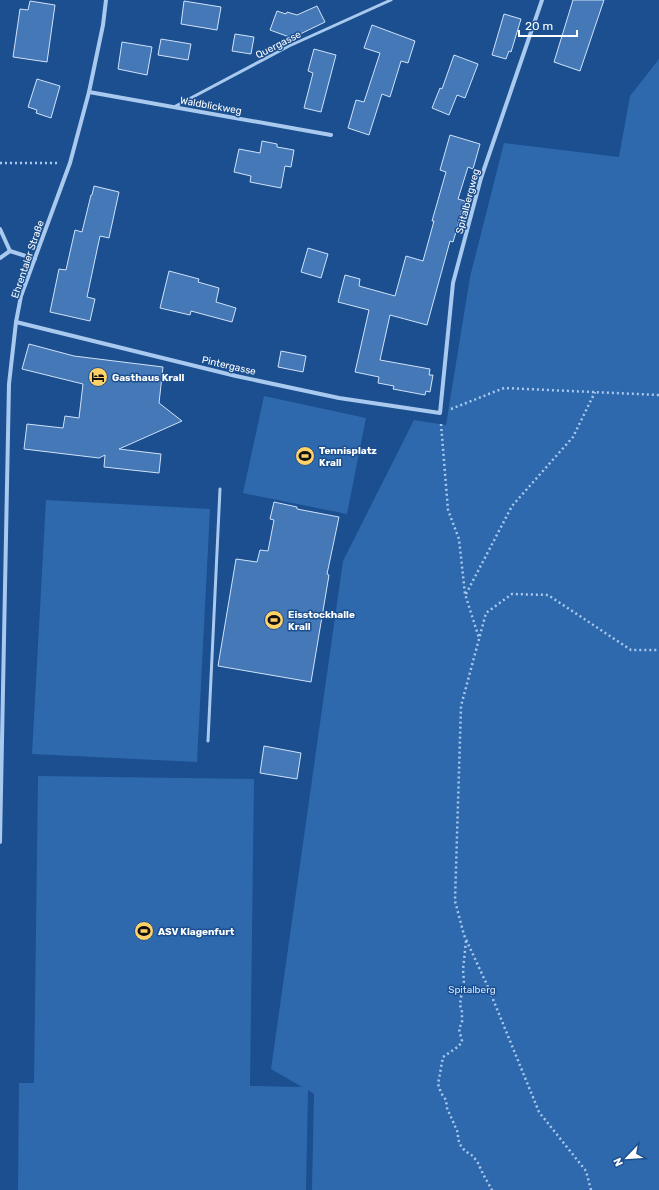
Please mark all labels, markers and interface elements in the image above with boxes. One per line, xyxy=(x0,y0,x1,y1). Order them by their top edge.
scale bar xyxy=(519,12,577,38)
text: 20 m xyxy=(525,19,553,33)
street label: Quergasse xyxy=(254,28,304,61)
street label: Waldblickweg xyxy=(179,95,243,117)
street label: Spitalbergweg xyxy=(453,167,482,235)
street label: Ehrentaler Straße xyxy=(9,218,47,300)
street label: Pintergasse xyxy=(200,354,257,378)
hotel icon: Gasthaus Krall xyxy=(87,366,109,388)
place label: Gasthaus Krall xyxy=(112,372,185,384)
sports icon: Tennisplatz Krall xyxy=(294,445,316,467)
place label: Tennisplatz Krall xyxy=(319,445,377,469)
sports icon: Eisstockhalle Krall xyxy=(263,609,285,631)
place label: Eisstockhalle Krall xyxy=(288,609,355,633)
sports icon: ASV Klagenfurt xyxy=(133,920,155,942)
place label: ASV Klagenfurt xyxy=(158,926,235,938)
park label: Spitalberg xyxy=(448,984,496,996)
north arrow xyxy=(607,1138,647,1178)
text: N xyxy=(611,1156,626,1168)

